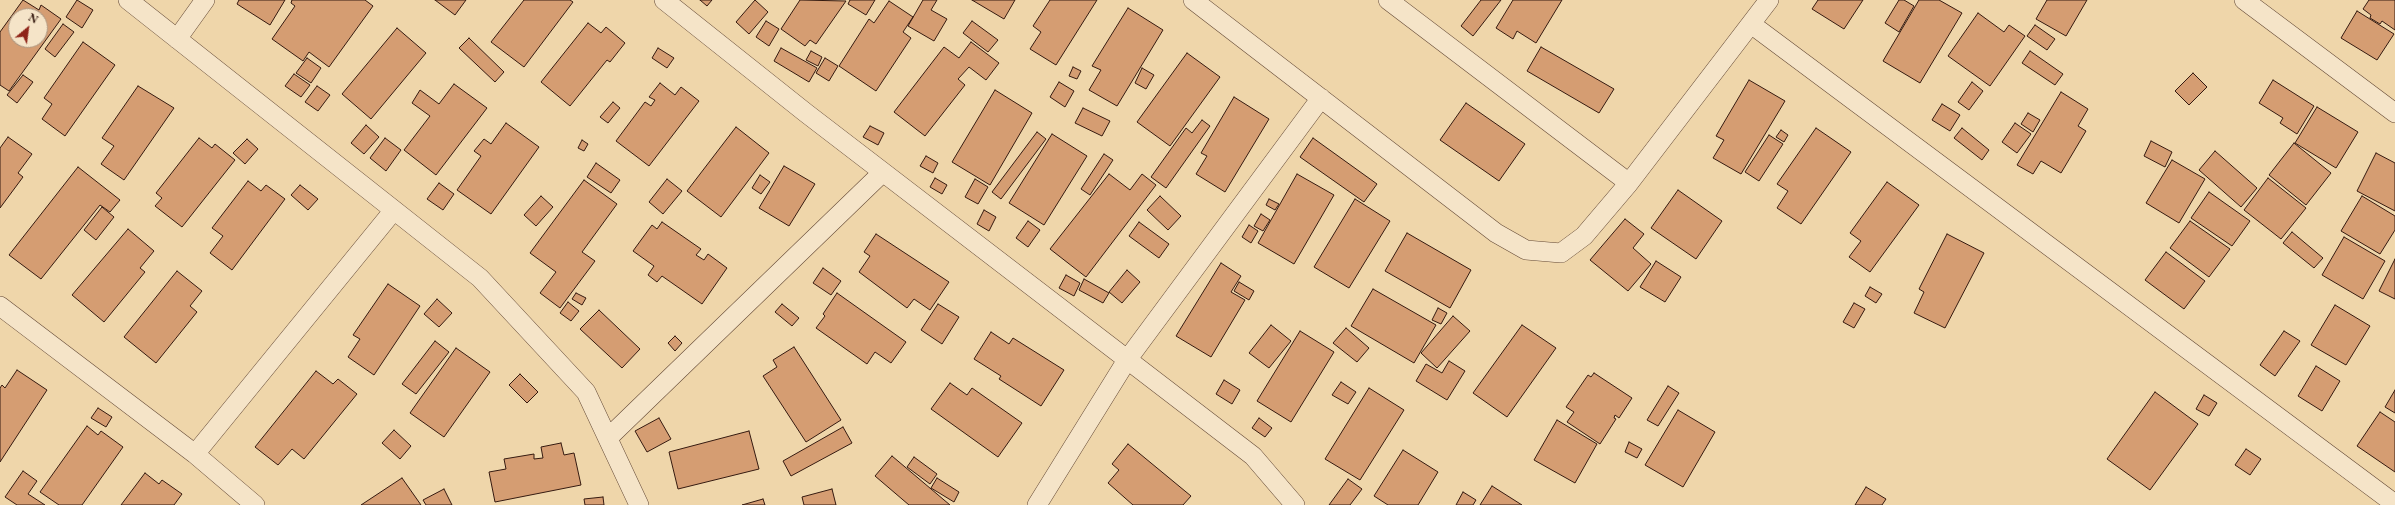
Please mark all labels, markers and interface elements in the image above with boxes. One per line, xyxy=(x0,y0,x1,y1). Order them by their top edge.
north arrow xyxy=(8,8,48,48)
text: N xyxy=(26,10,41,27)

